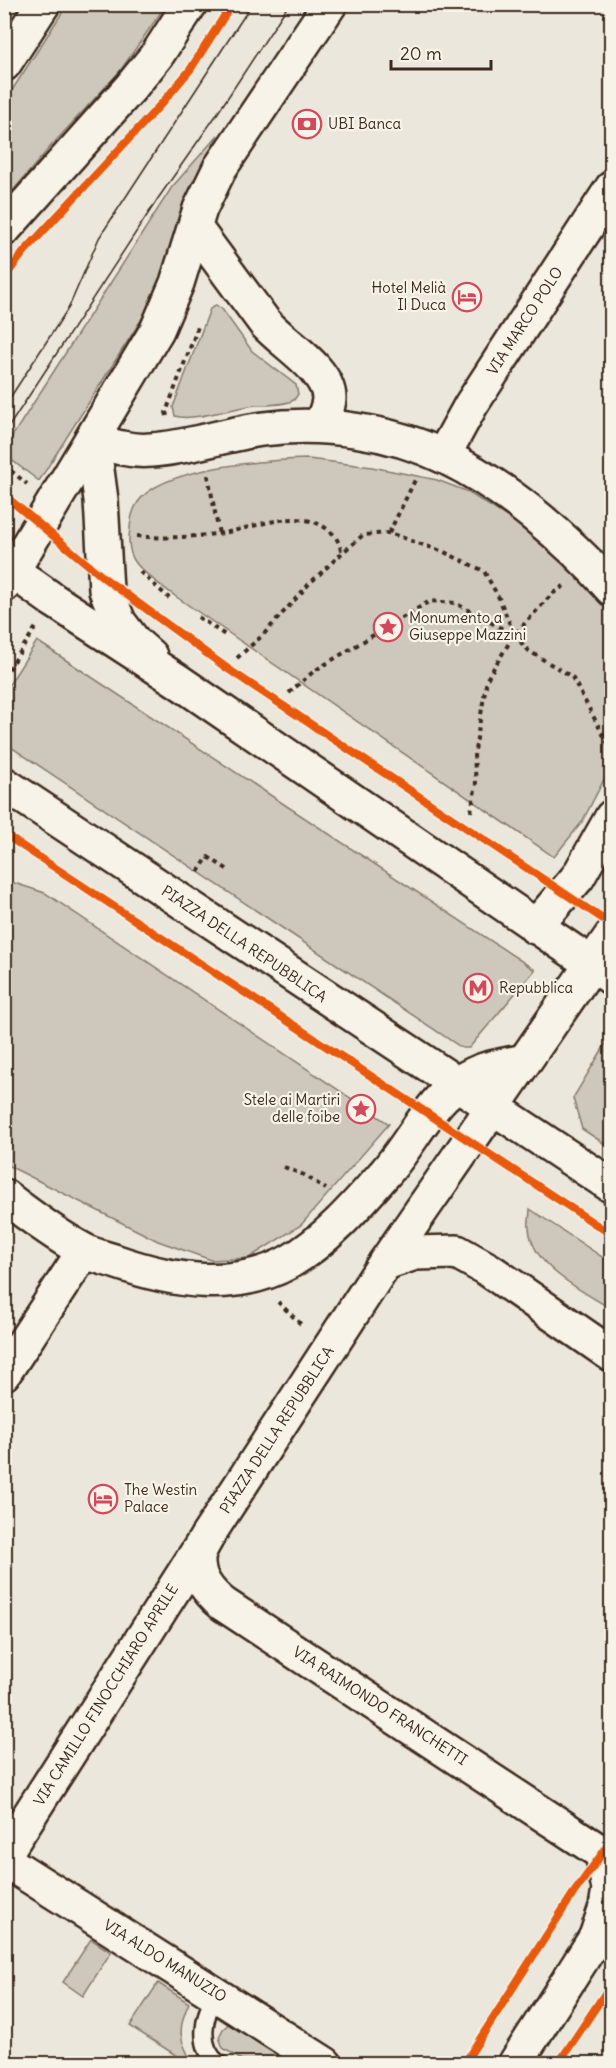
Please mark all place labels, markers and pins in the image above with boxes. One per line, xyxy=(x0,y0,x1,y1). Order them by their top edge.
bank icon: UBI Banca xyxy=(291,108,323,140)
place label: UBI Banca xyxy=(328,114,402,133)
place label: Hotel Melià Il Duca xyxy=(372,278,446,314)
hotel icon: Hotel Melià Il Duca xyxy=(451,281,483,313)
place label: Monumento a Giuseppe Mazzini xyxy=(409,608,526,644)
place icon: Monumento a Giuseppe Mazzini xyxy=(372,611,404,643)
metro station icon: Repubblica xyxy=(462,972,494,1004)
place label: Repubblica xyxy=(499,978,573,997)
place label: Stele ai Martiri delle foibe xyxy=(244,1090,340,1126)
place icon: Stele ai Martiri delle foibe xyxy=(345,1093,377,1125)
place label: The Westin Palace xyxy=(124,1480,198,1516)
hotel icon: The Westin Palace xyxy=(87,1483,119,1515)

